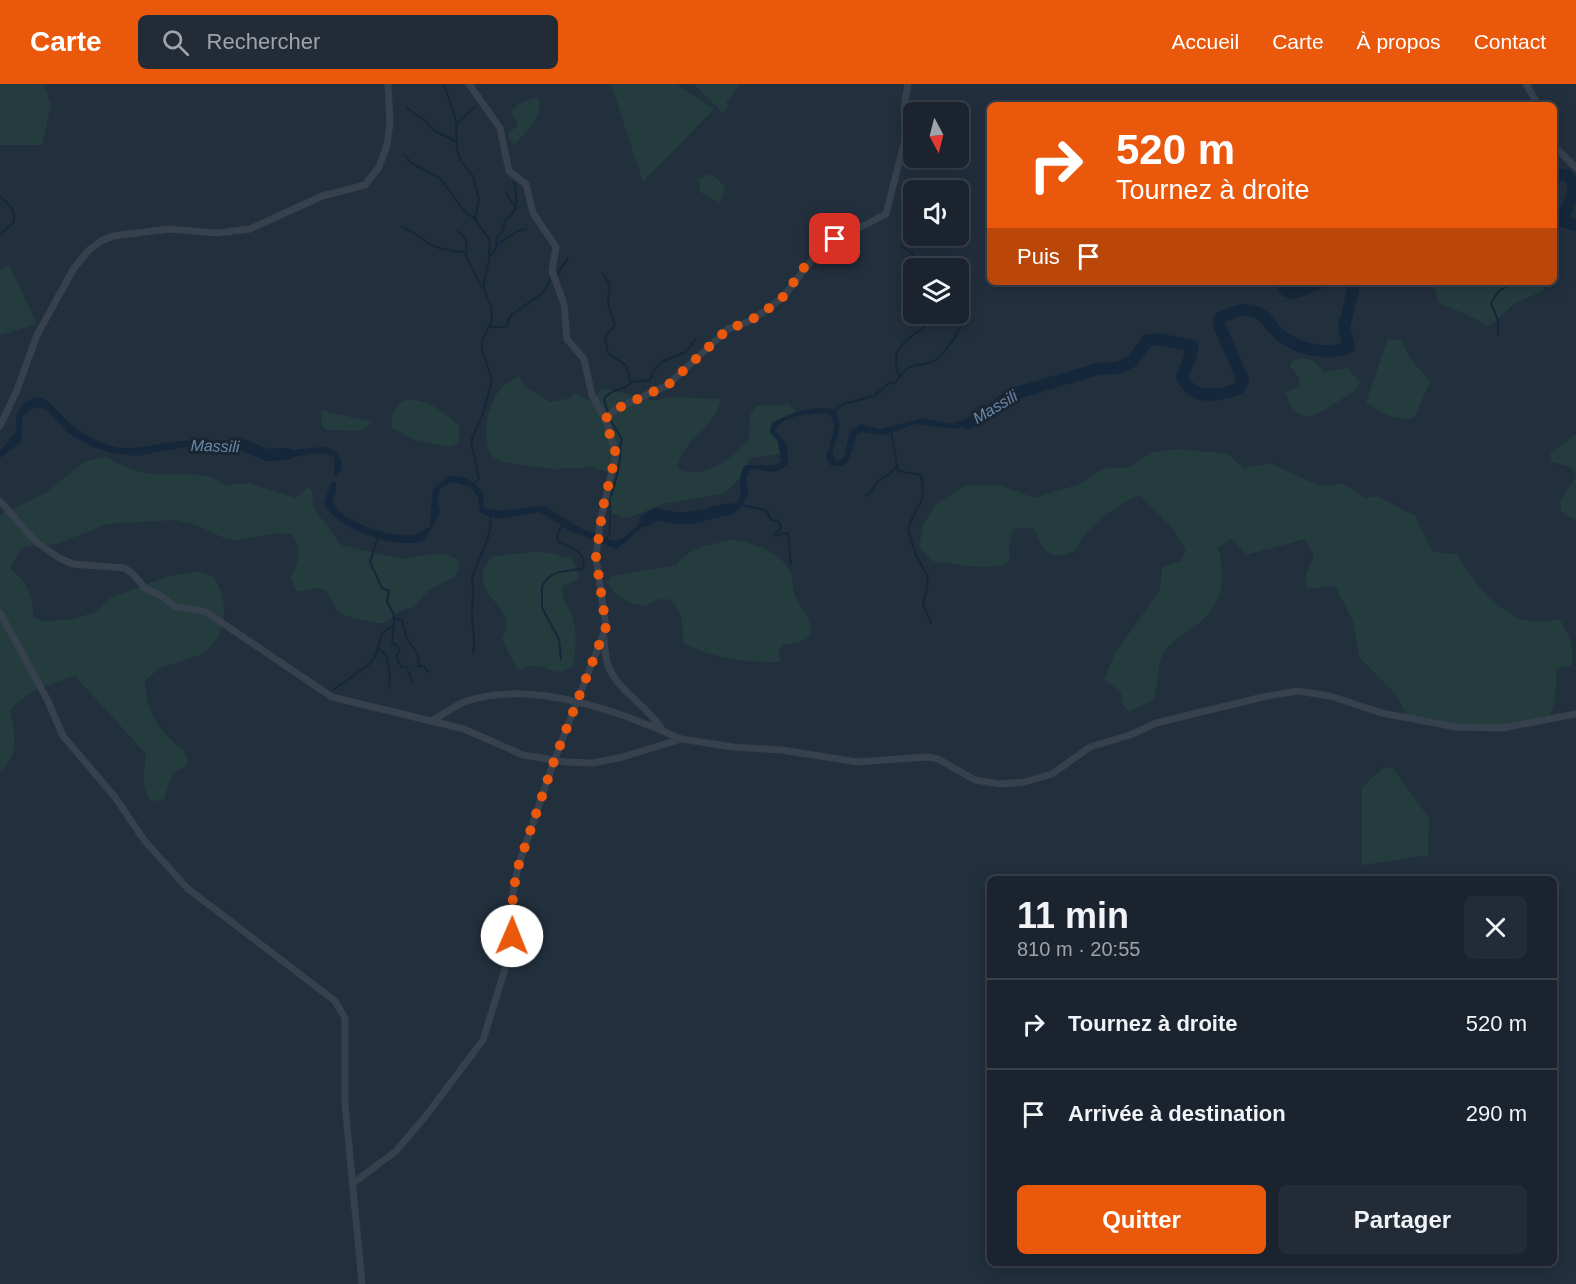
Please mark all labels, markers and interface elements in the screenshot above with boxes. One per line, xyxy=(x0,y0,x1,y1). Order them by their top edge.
search box xyxy=(138,15,558,69)
text: Carte xyxy=(30,26,102,57)
icon: search xyxy=(159,26,192,59)
text: Rechercher xyxy=(207,29,320,54)
text: Accueil xyxy=(1172,30,1239,53)
text: Carte xyxy=(1272,30,1324,53)
text: À propos xyxy=(1357,30,1441,53)
text: Contact xyxy=(1474,30,1546,53)
north arrow xyxy=(903,102,969,168)
map controls xyxy=(903,102,969,324)
icon: right xyxy=(1017,126,1095,204)
text: 520 m xyxy=(1116,126,1235,173)
text: Tournez à droite xyxy=(1116,175,1310,205)
button: sound xyxy=(903,180,969,246)
pin xyxy=(809,213,860,264)
icon: arrive xyxy=(818,222,851,255)
icon: arrive xyxy=(1072,240,1105,273)
text: Puis xyxy=(1017,244,1060,269)
button: layers xyxy=(903,258,969,324)
water label: Massili xyxy=(970,387,1021,427)
water label: Massili xyxy=(190,437,240,455)
text: 11 min xyxy=(1017,895,1129,936)
button: close xyxy=(1464,896,1527,959)
position arrow xyxy=(480,904,544,968)
text: 810 m · 20:55 xyxy=(1017,938,1140,960)
icon: right xyxy=(1017,1008,1050,1041)
text: Tournez à droite xyxy=(1068,1011,1238,1036)
text: 520 m xyxy=(1466,1011,1527,1036)
icon: arrive xyxy=(1017,1098,1050,1131)
text: Arrivée à destination xyxy=(1068,1101,1286,1126)
text: 290 m xyxy=(1466,1101,1527,1126)
button: Quitter xyxy=(1017,1185,1266,1254)
button: Partager xyxy=(1278,1185,1527,1254)

